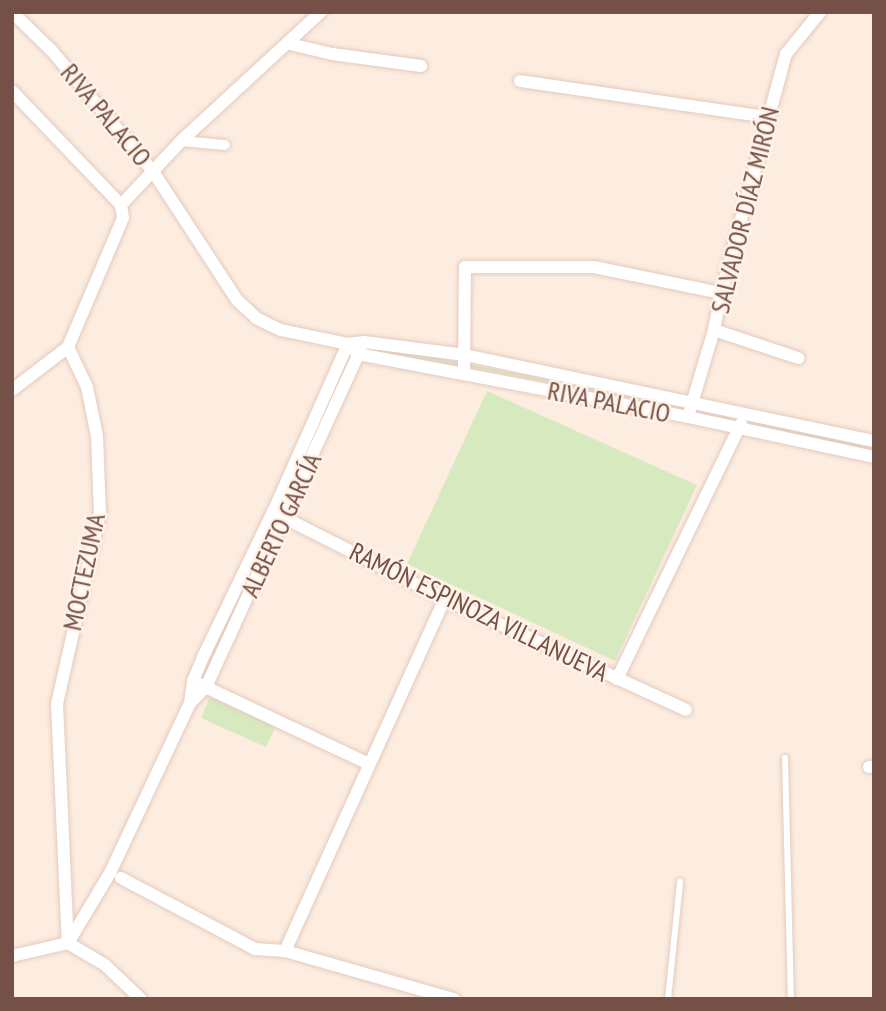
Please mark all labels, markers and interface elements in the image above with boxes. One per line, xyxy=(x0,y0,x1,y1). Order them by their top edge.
street label: RIVA PALACIO xyxy=(54,57,158,173)
street label: SALVADOR DÍAZ MIRÓN xyxy=(704,103,786,317)
street label: RIVA PALACIO xyxy=(545,375,673,429)
street label: ALBERTO GARCÍA xyxy=(234,448,328,602)
street label: MOCTEZUMA xyxy=(56,511,112,633)
street label: RAMÓN ESPINOZA VILLANUEVA xyxy=(344,535,614,689)

